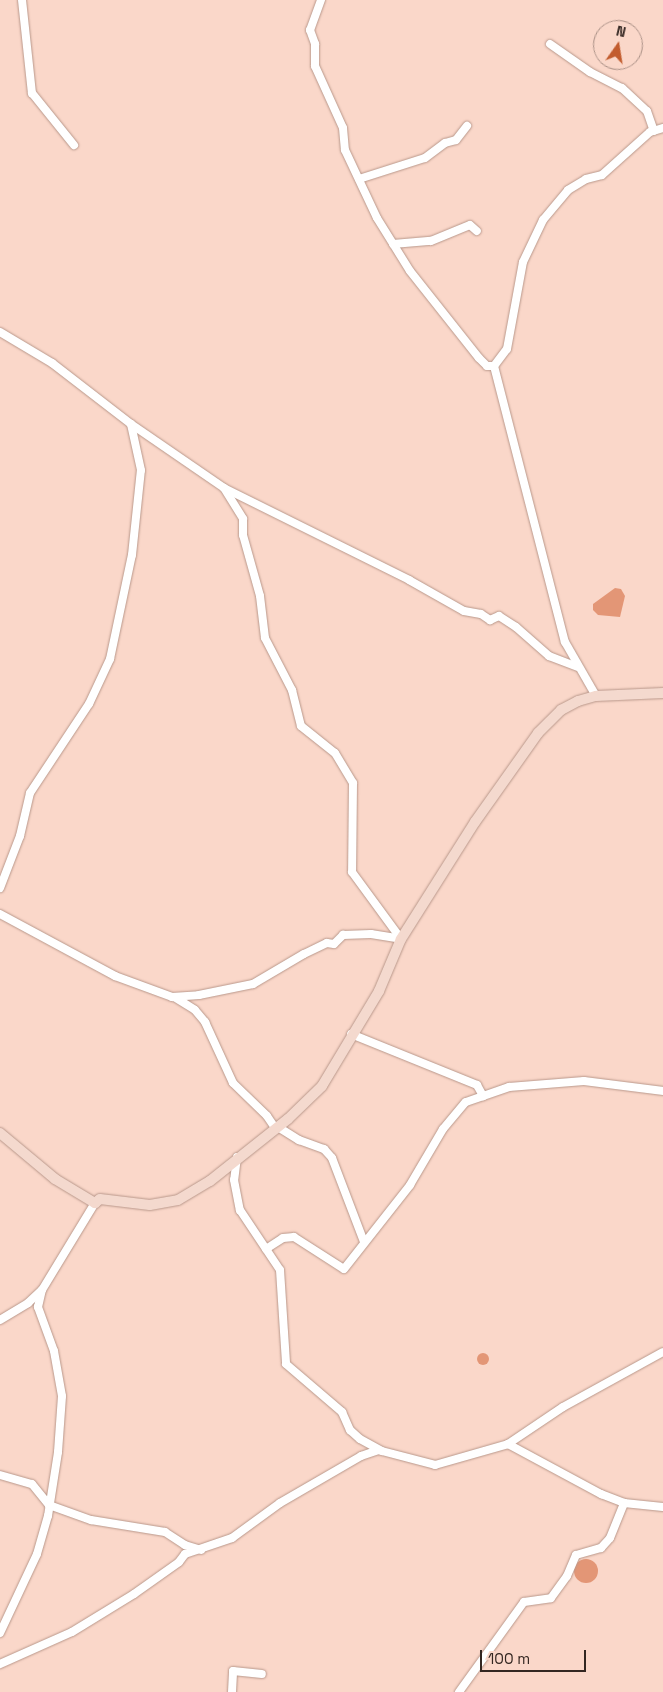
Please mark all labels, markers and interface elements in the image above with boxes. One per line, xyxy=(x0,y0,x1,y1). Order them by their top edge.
north arrow xyxy=(593,20,643,70)
text: N xyxy=(615,22,628,41)
scale bar xyxy=(483,1640,589,1672)
text: 100 m xyxy=(488,1649,530,1668)

